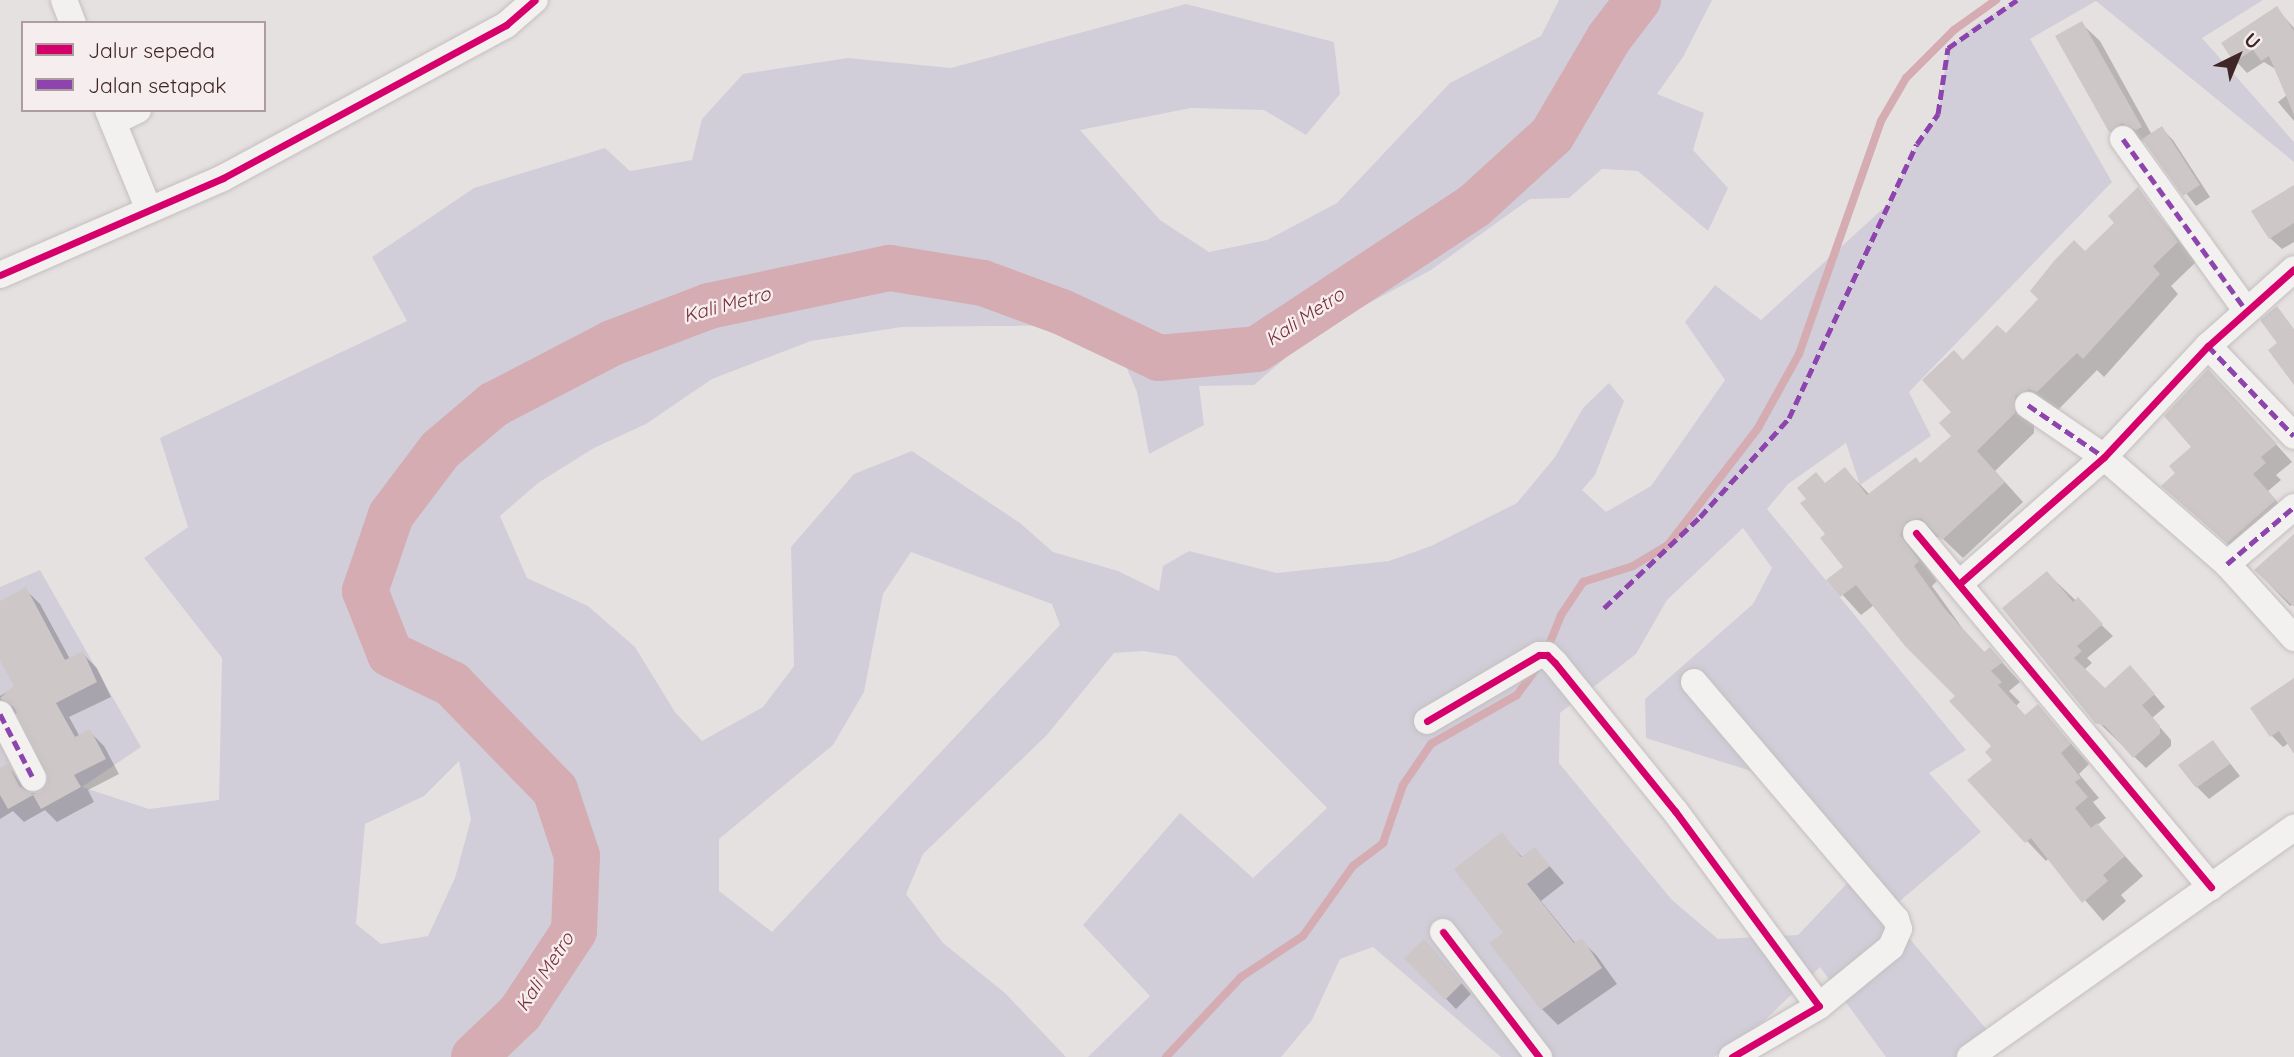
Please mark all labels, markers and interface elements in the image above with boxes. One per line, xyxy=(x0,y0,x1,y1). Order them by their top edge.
legend xyxy=(21,21,266,112)
north arrow xyxy=(2203,21,2273,91)
text: U xyxy=(2239,27,2265,54)
text: Jalur sepeda xyxy=(88,37,215,63)
text: Jalan setapak xyxy=(88,72,226,98)
water label: Kali Metro xyxy=(681,282,773,328)
water label: Kali Metro xyxy=(1261,283,1349,351)
water label: Kali Metro xyxy=(511,928,579,1016)

